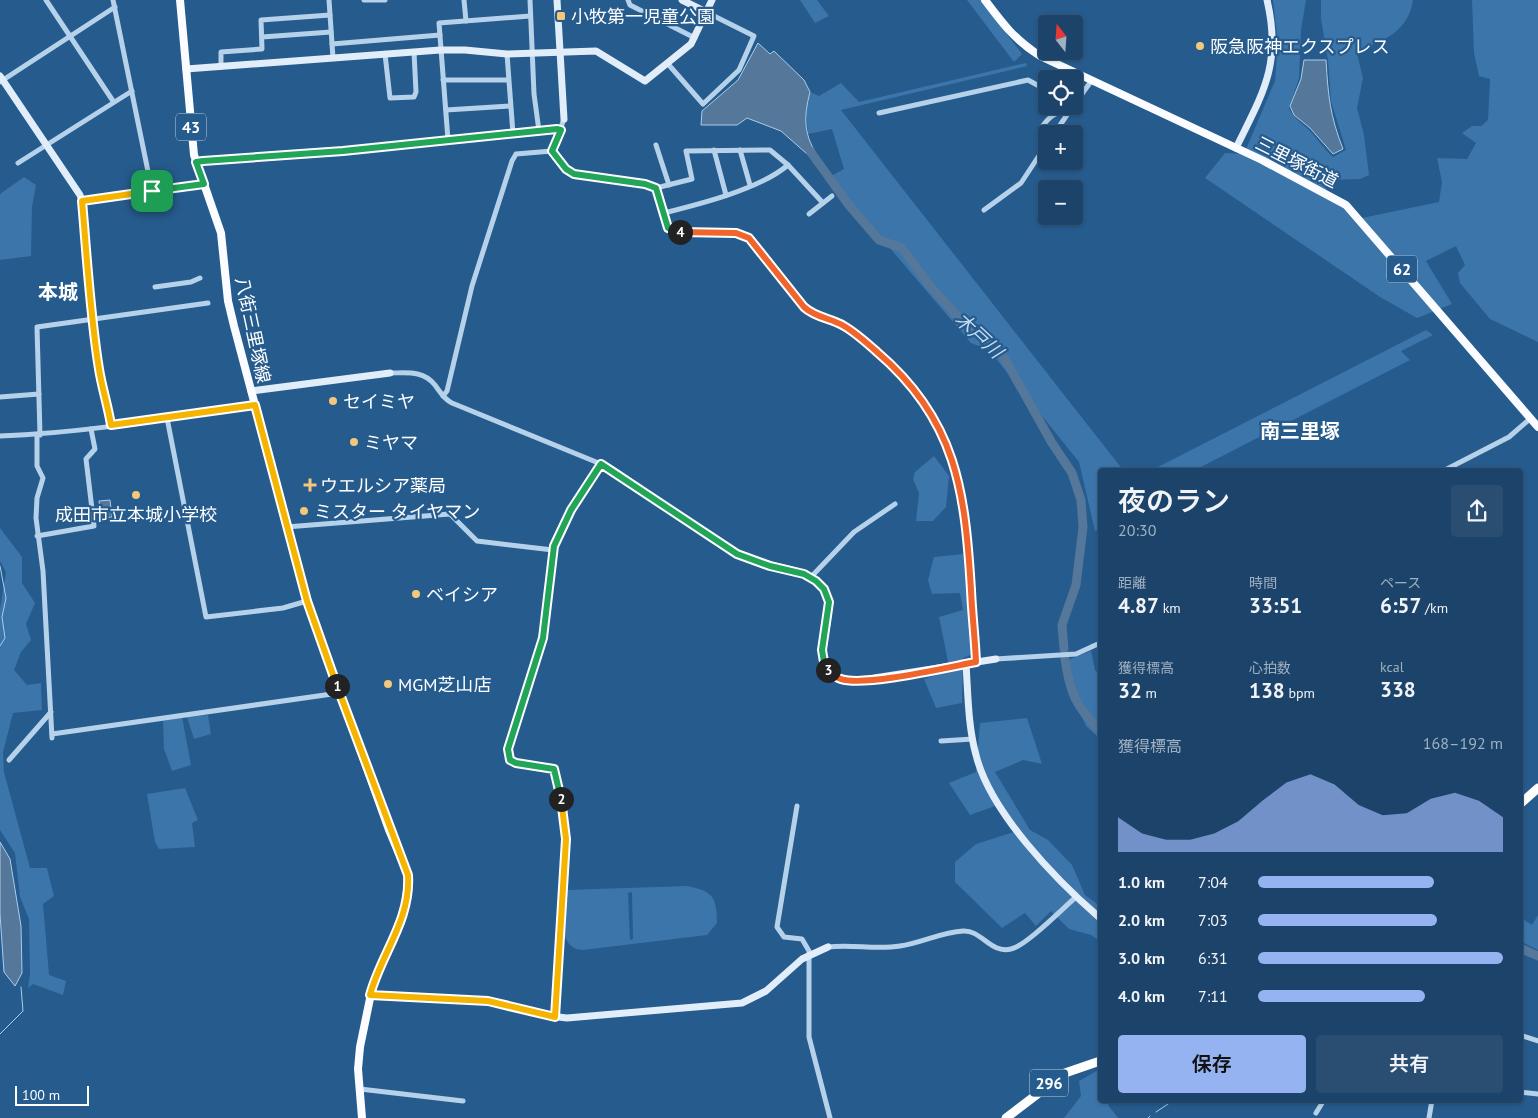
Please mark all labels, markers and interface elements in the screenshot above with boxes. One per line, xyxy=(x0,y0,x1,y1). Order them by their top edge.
place label: 小牧第一児童公園 xyxy=(571,5,715,28)
marker: 小牧第一児童公園 xyxy=(555,10,567,22)
north arrow xyxy=(1038,15,1082,60)
map controls xyxy=(1038,15,1083,225)
place label: 阪急阪神エクスプレス xyxy=(1210,35,1389,58)
marker: 阪急阪神エクスプレス xyxy=(1194,40,1206,52)
button: locate xyxy=(1038,70,1083,115)
road number: 43 xyxy=(176,114,206,140)
button: + xyxy=(1038,125,1083,170)
street label: 三里塚街道 xyxy=(1252,131,1342,193)
pin xyxy=(131,170,173,212)
icon: arrive xyxy=(138,177,166,205)
button: − xyxy=(1038,180,1083,225)
pin: 4 xyxy=(668,220,692,244)
text: 4 xyxy=(677,223,684,241)
road number: 62 xyxy=(1387,255,1417,282)
street label: 八街三里塚線 xyxy=(231,275,275,385)
district label: 本城 xyxy=(38,279,78,305)
water label: 木戸川 xyxy=(950,307,1009,365)
place label: セイミヤ xyxy=(343,390,415,413)
marker: セイミヤ xyxy=(327,395,339,407)
district label: 南三里塚 xyxy=(1260,418,1340,444)
place label: ミヤマ xyxy=(364,431,418,454)
marker: ミヤマ xyxy=(348,436,360,448)
place label: ウエルシア薬局 xyxy=(320,474,446,497)
marker: ウエルシア薬局 xyxy=(304,479,316,491)
text: 夜のラン xyxy=(1118,482,1230,519)
button: share xyxy=(1451,485,1503,537)
marker: 成田市立本城小学校 xyxy=(130,489,142,501)
place label: ミスター タイヤマン xyxy=(314,500,480,523)
place label: 成田市立本城小学校 xyxy=(55,503,217,526)
marker: ミスター タイヤマン xyxy=(298,505,310,517)
text: 20:30 xyxy=(1118,520,1156,540)
text: 距離 xyxy=(1118,574,1146,592)
text: 時間 xyxy=(1249,574,1277,592)
text: ペース xyxy=(1380,574,1421,592)
place label: ベイシア xyxy=(426,583,498,606)
marker: ベイシア xyxy=(410,588,422,600)
text: 4.87 xyxy=(1118,592,1159,619)
text: 33:51 xyxy=(1249,592,1302,619)
text: 6:57 xyxy=(1380,592,1421,619)
text: km xyxy=(1159,599,1181,617)
text: /km xyxy=(1421,599,1448,617)
pin: 3 xyxy=(816,658,840,682)
text: kcal xyxy=(1380,658,1404,676)
text: 獲得標高 xyxy=(1118,659,1174,677)
text: 心拍数 xyxy=(1249,659,1291,677)
text: 3 xyxy=(825,661,832,679)
place label: MGM芝山店 xyxy=(398,673,492,696)
pin: 1 xyxy=(324,674,350,698)
text: 338 xyxy=(1380,676,1416,703)
text: 1 xyxy=(334,677,341,695)
text: 32 xyxy=(1118,677,1142,704)
text: 138 xyxy=(1249,677,1285,704)
marker: MGM芝山店 xyxy=(382,678,394,690)
text: m xyxy=(1142,684,1157,702)
text: bpm xyxy=(1285,684,1315,702)
text: 168–192 m xyxy=(1423,733,1503,753)
text: 獲得標高 xyxy=(1118,736,1182,756)
pin: 2 xyxy=(548,786,574,812)
text: 2 xyxy=(558,790,565,808)
text: 1.0 km xyxy=(1118,872,1165,892)
text: 7:04 xyxy=(1198,872,1228,892)
text: 2.0 km xyxy=(1118,910,1165,930)
text: 7:03 xyxy=(1198,910,1228,930)
text: 3.0 km xyxy=(1118,948,1165,968)
text: 6:31 xyxy=(1198,948,1228,968)
text: 4.0 km xyxy=(1118,986,1165,1006)
text: 7:11 xyxy=(1198,986,1228,1006)
button: 保存 xyxy=(1118,1035,1306,1093)
button: 共有 xyxy=(1316,1035,1503,1093)
road number: 296 xyxy=(1030,1070,1068,1096)
scale bar xyxy=(15,1083,89,1106)
text: 100 m xyxy=(22,1086,60,1104)

